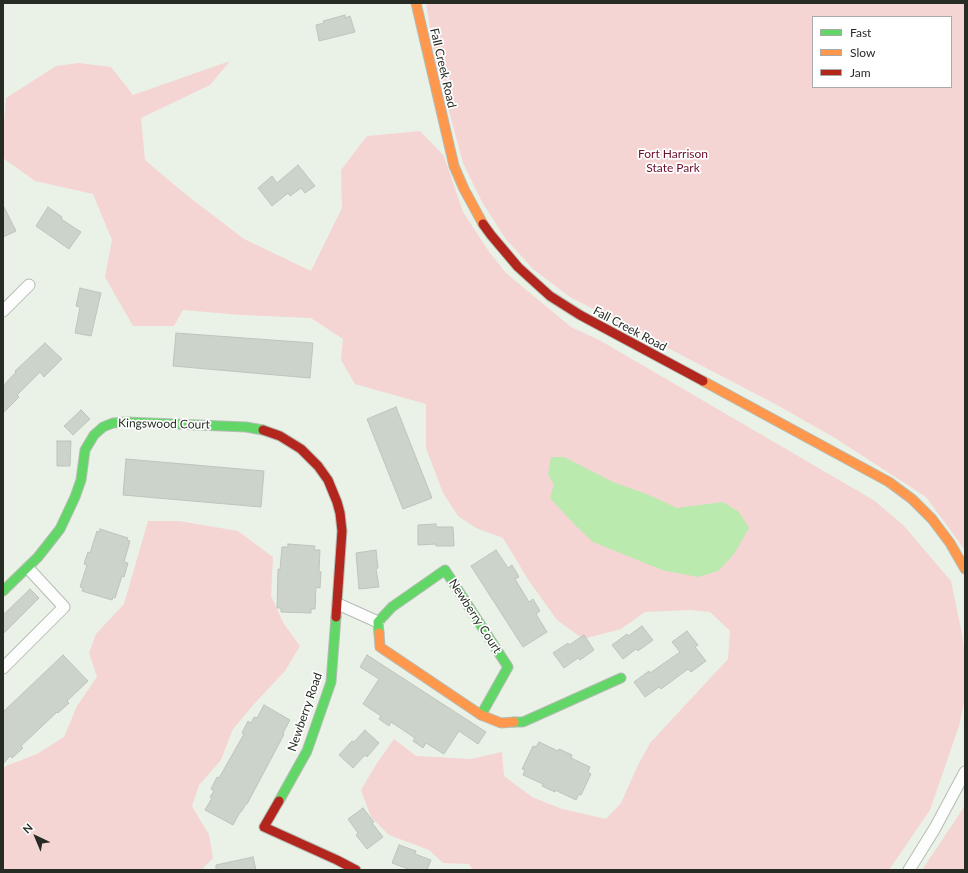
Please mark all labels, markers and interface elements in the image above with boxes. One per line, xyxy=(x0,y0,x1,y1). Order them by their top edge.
legend xyxy=(812,16,952,88)
text: Fast xyxy=(850,25,871,40)
street label: Fall Creek Road xyxy=(427,27,459,109)
text: Slow xyxy=(850,45,875,60)
text: Jam xyxy=(850,65,871,80)
park label: Fort Harrison State Park xyxy=(638,147,708,175)
street label: Fall Creek Road xyxy=(591,304,669,354)
street label: Kingswood Court xyxy=(118,416,210,432)
street label: Newberry Court xyxy=(446,576,504,656)
street label: Newberry Road xyxy=(285,671,325,753)
north arrow xyxy=(16,817,56,857)
text: N xyxy=(20,820,35,836)

